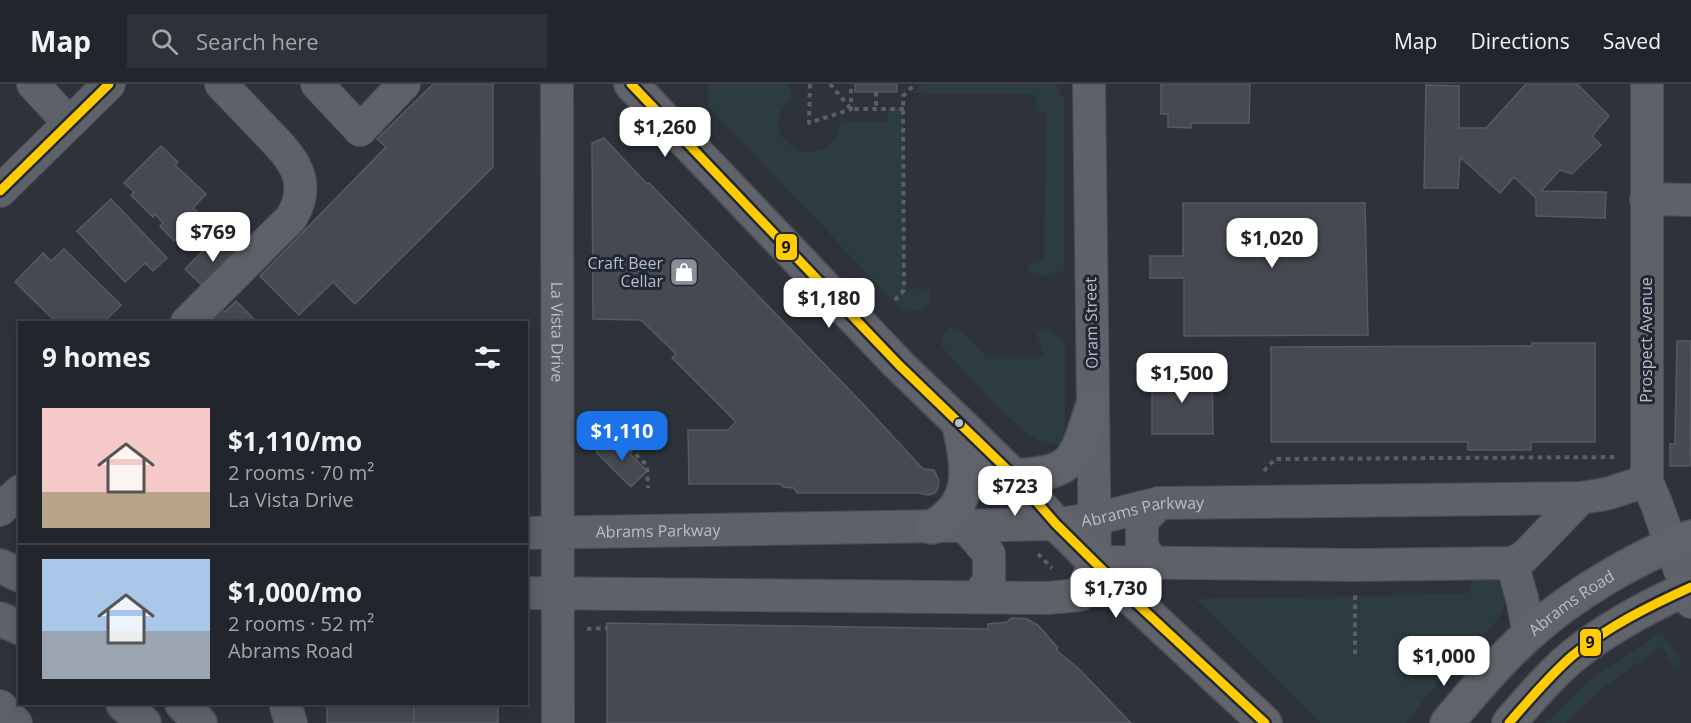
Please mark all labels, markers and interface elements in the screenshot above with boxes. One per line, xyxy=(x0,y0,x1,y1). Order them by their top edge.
search box xyxy=(127,14,547,68)
text: Map xyxy=(30,22,91,60)
icon: search xyxy=(148,25,181,58)
text: Search here xyxy=(196,26,319,56)
text: Map xyxy=(1394,27,1437,55)
text: Directions xyxy=(1470,27,1570,55)
text: Saved xyxy=(1603,27,1661,55)
pin: $1,260 xyxy=(616,107,714,158)
text: $1,260 xyxy=(634,113,696,140)
pin: $769 xyxy=(177,212,249,263)
text: $769 xyxy=(190,218,236,245)
pin: $1,020 xyxy=(1223,218,1321,269)
text: $1,020 xyxy=(1241,224,1303,251)
line badge: 9 xyxy=(775,233,798,261)
text: 9 xyxy=(781,236,791,258)
place label: Craft Beer Cellar xyxy=(587,252,663,292)
shop icon: Craft Beer Cellar xyxy=(668,256,700,288)
street label: Oram Street xyxy=(1079,277,1103,369)
street label: Prospect Avenue xyxy=(1635,277,1657,403)
pin: $1,180 xyxy=(780,278,878,329)
street label: La Vista Drive xyxy=(546,282,568,382)
text: $1,180 xyxy=(798,284,860,311)
text: 9 homes xyxy=(42,339,151,375)
icon: filters xyxy=(471,341,504,374)
pin: $1,500 xyxy=(1133,353,1231,404)
text: $1,500 xyxy=(1151,359,1213,386)
pin: $1,110 xyxy=(573,411,671,462)
text: $1,110 xyxy=(591,417,653,444)
unlabelled marker xyxy=(953,417,965,429)
text: $1,110/mo xyxy=(228,423,362,459)
icon: home xyxy=(90,432,162,504)
text: 2 rooms · 70 m² xyxy=(228,459,374,486)
pin: $723 xyxy=(979,466,1051,517)
text: $723 xyxy=(992,472,1038,499)
text: La Vista Drive xyxy=(228,486,354,513)
street label: Abrams Parkway xyxy=(1080,491,1205,532)
street label: Abrams Parkway xyxy=(595,519,722,543)
street label: Abrams Road xyxy=(1524,565,1618,641)
pin: $1,730 xyxy=(1067,568,1165,619)
text: $1,000/mo xyxy=(228,574,362,610)
text: $1,730 xyxy=(1085,574,1147,601)
icon: home xyxy=(90,583,162,655)
text: 2 rooms · 52 m² xyxy=(228,610,374,637)
line badge: 9 xyxy=(1579,628,1602,657)
text: 9 xyxy=(1585,631,1595,653)
pin: $1,000 xyxy=(1395,636,1493,687)
text: Abrams Road xyxy=(228,637,353,664)
text: $1,000 xyxy=(1413,642,1475,669)

